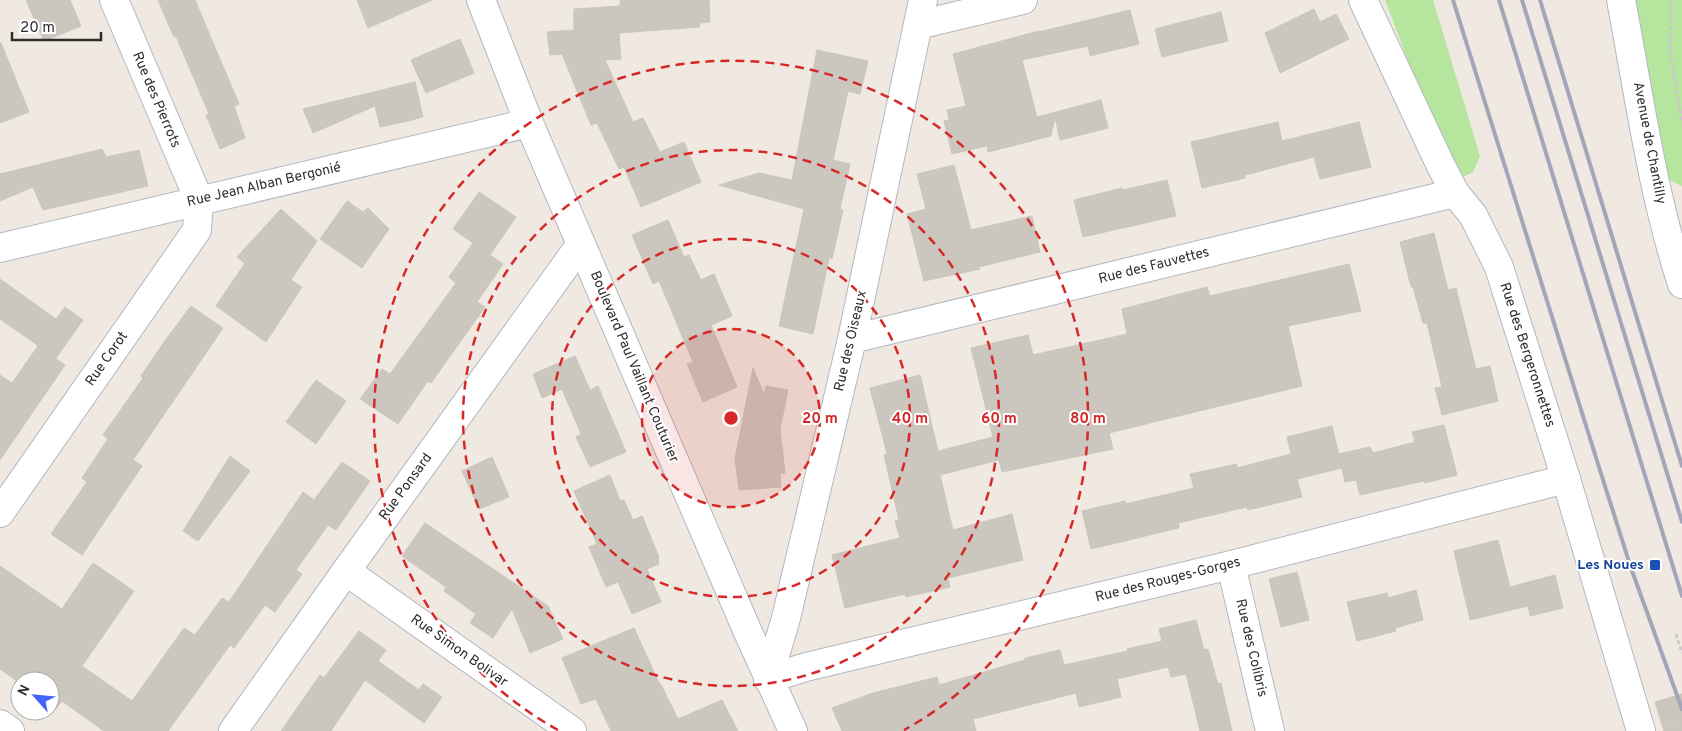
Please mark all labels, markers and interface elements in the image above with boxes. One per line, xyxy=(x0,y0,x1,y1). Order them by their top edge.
scale bar xyxy=(12,10,101,42)
text: 20 m xyxy=(20,19,55,38)
street label: Rue des Pierrots xyxy=(128,49,184,151)
street label: Avenue de Chantilly xyxy=(1629,80,1669,206)
street label: Rue Jean Alban Bergonié xyxy=(185,159,343,211)
street label: Rue des Fauvettes xyxy=(1097,244,1211,288)
street label: Boulevard Paul Vaillant Couturier xyxy=(586,269,682,466)
street label: Rue des Bergeronnettes xyxy=(1496,281,1558,429)
street label: Rue des Oiseaux xyxy=(831,289,871,393)
street label: Rue Corot xyxy=(82,328,132,390)
centre of rings xyxy=(722,409,740,427)
text: 20 m xyxy=(802,410,838,429)
text: 40 m xyxy=(892,410,928,429)
text: 60 m xyxy=(981,410,1017,429)
text: 80 m xyxy=(1070,410,1106,429)
street label: Rue Ponsard xyxy=(376,450,436,524)
street label: Rue des Rouges-Gorges xyxy=(1094,554,1242,606)
place label: Les Noues xyxy=(1577,557,1644,574)
marker: Les Noues xyxy=(1648,558,1662,572)
street label: Rue des Colibris xyxy=(1231,597,1271,699)
street label: Rue Simon Bolivar xyxy=(407,611,511,691)
north arrow xyxy=(10,671,60,721)
text: N xyxy=(15,682,35,699)

